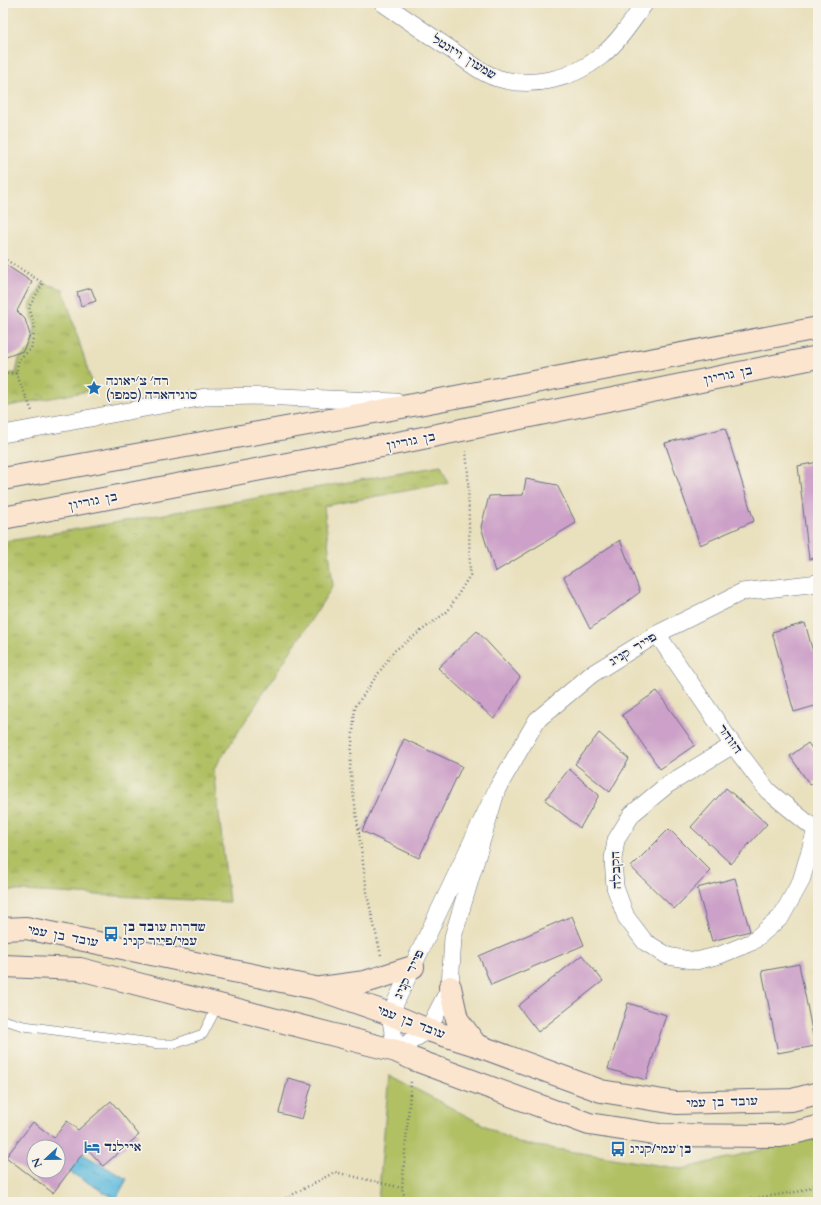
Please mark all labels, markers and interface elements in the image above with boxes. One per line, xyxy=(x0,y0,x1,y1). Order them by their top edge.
street label: שמעון ויזנטל xyxy=(429,31,499,83)
street label: בן גוריון xyxy=(702,362,754,388)
place label: רה׳ צ׳יאונה (סמפו) סוגיהארה xyxy=(106,373,197,403)
place icon: רה׳ צ׳יאונה (סמפו) סוגיהארה xyxy=(85,379,103,397)
street label: בן גוריון xyxy=(385,428,437,454)
street label: בן גוריון xyxy=(67,488,119,514)
street label: פייר קניג xyxy=(606,629,660,669)
street label: הזוהר xyxy=(714,721,746,757)
street label: הקבלה xyxy=(607,850,625,889)
place label: שדרות עובד בן עמי/פייר קניג xyxy=(123,919,206,949)
street label: עובד בן עמי xyxy=(26,921,100,951)
bus stop icon: שדרות עובד בן עמי/פייר קניג xyxy=(102,925,120,943)
street label: פייר קניג xyxy=(390,947,428,1001)
street label: עובד בן עמי xyxy=(375,1002,448,1043)
street label: עובד בן עמי xyxy=(686,1093,759,1111)
hotel icon: איילנד xyxy=(83,1138,101,1156)
north arrow xyxy=(26,1139,66,1179)
place label: איילנד xyxy=(104,1139,142,1155)
bus stop icon: בן עמי/קניג xyxy=(609,1140,627,1158)
place label: בן עמי/קניג xyxy=(630,1141,692,1157)
text: N xyxy=(28,1155,46,1170)

